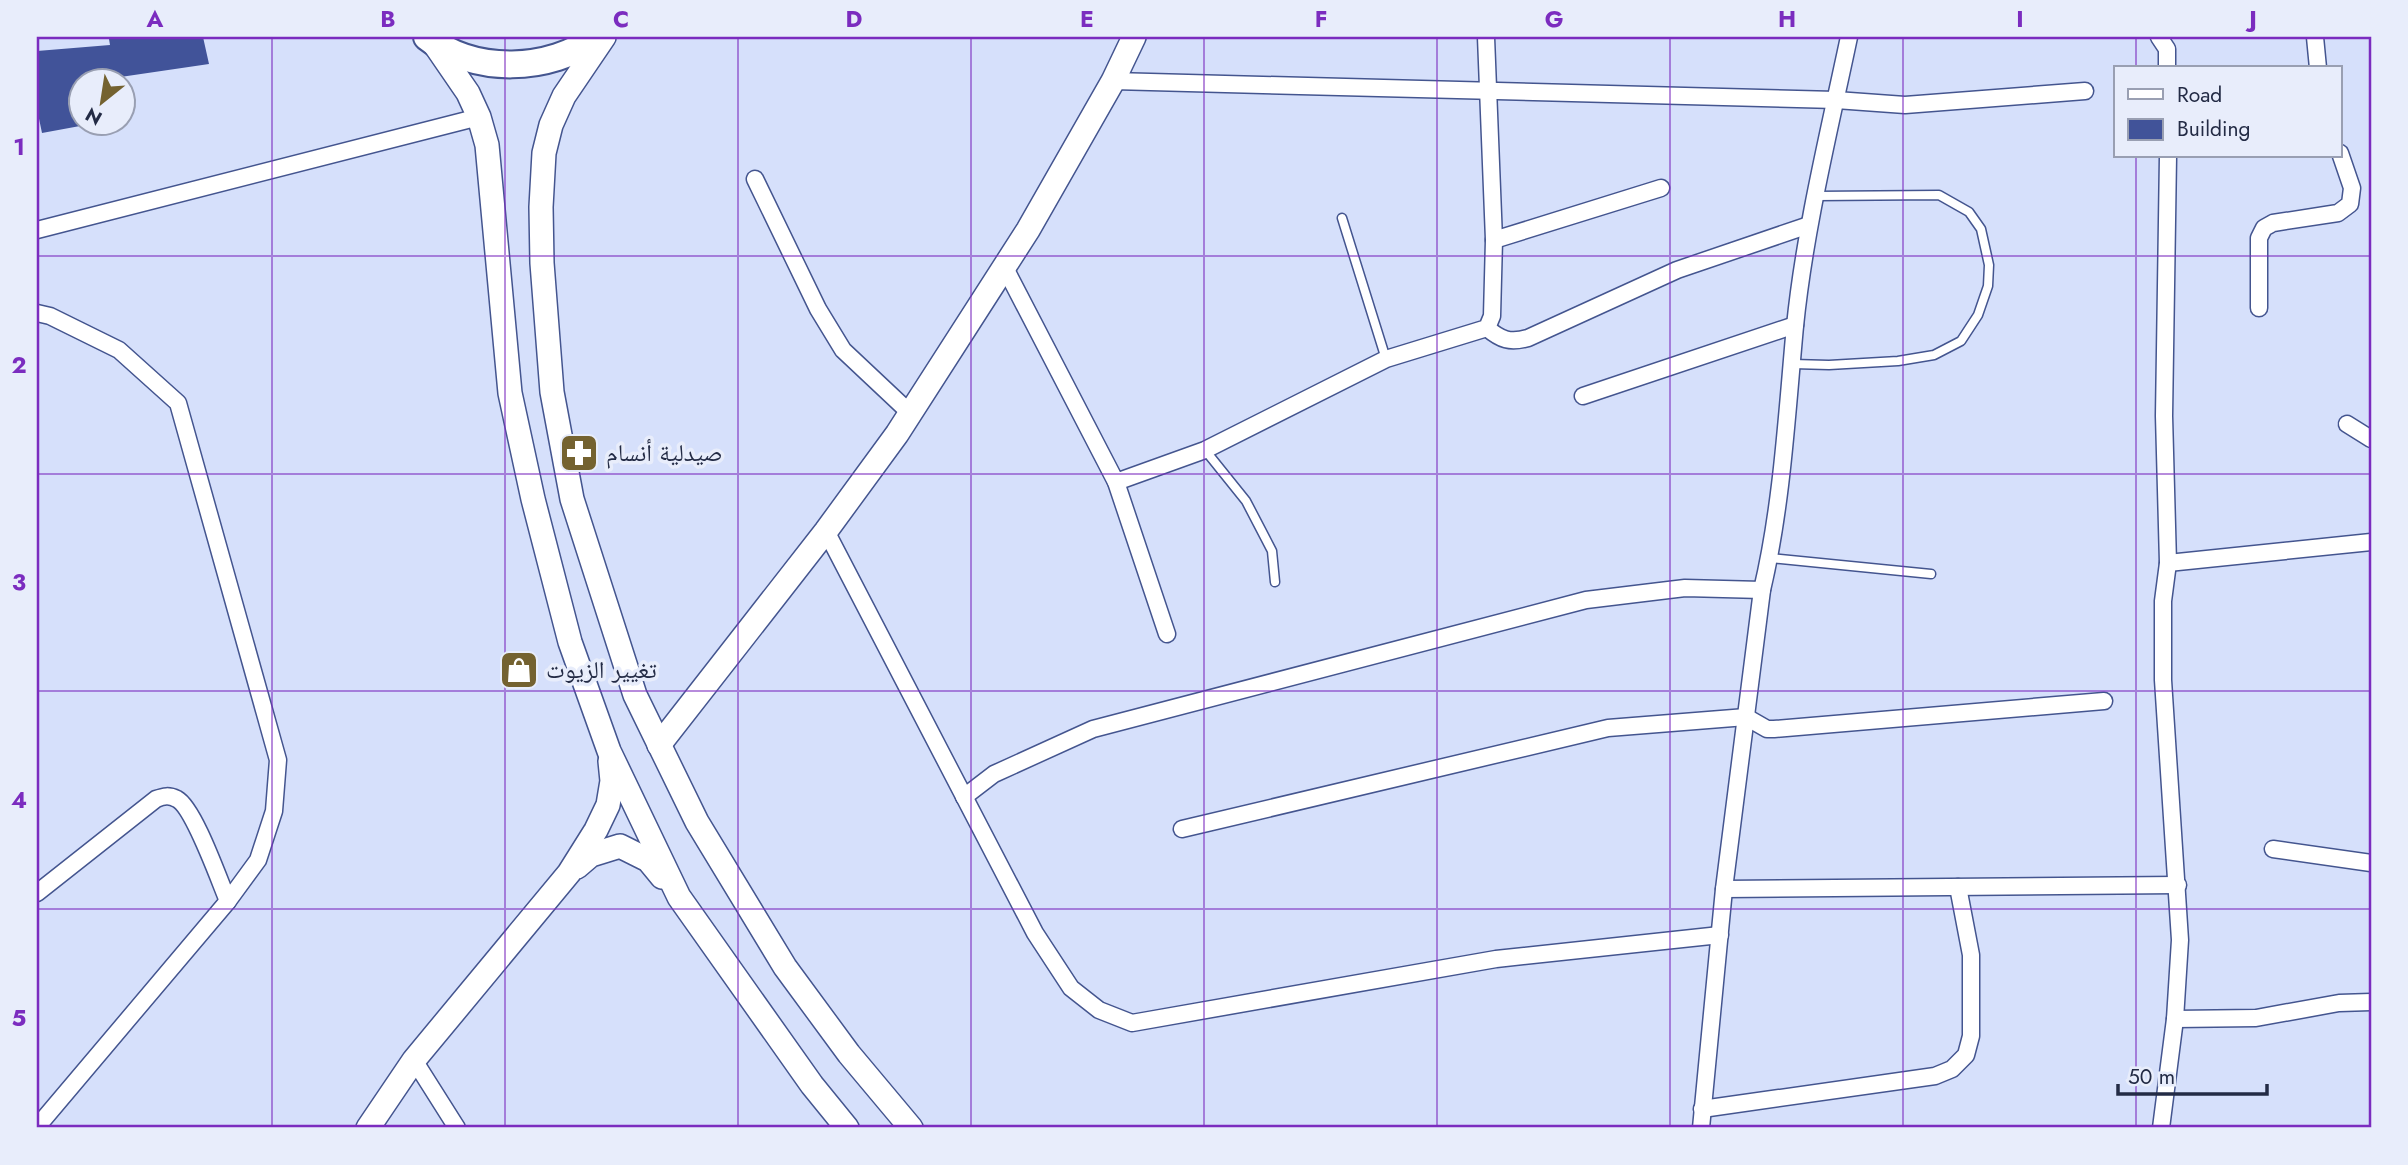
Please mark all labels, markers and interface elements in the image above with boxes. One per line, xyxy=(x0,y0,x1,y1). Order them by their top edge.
text: A xyxy=(146,2,164,36)
text: B xyxy=(380,2,396,36)
text: C xyxy=(613,2,629,36)
text: D xyxy=(846,2,863,36)
text: E xyxy=(1080,2,1094,36)
text: F xyxy=(1315,2,1327,36)
text: G xyxy=(1545,2,1563,36)
text: H xyxy=(1778,2,1796,36)
text: I xyxy=(2016,2,2024,36)
text: J xyxy=(2245,2,2257,36)
north arrow xyxy=(66,66,136,136)
legend xyxy=(2114,66,2342,158)
text: Road xyxy=(2177,80,2222,110)
text: N xyxy=(80,101,107,132)
text: Building xyxy=(2177,114,2250,144)
text: 1 xyxy=(13,130,25,164)
text: 2 xyxy=(11,348,27,382)
pharmacy icon: صيدلية أنسام xyxy=(558,432,600,474)
place label: صيدلية أنسام xyxy=(606,435,723,470)
text: 3 xyxy=(12,565,26,599)
shop icon: تغيير الزيوت xyxy=(498,649,540,691)
place label: تغيير الزيوت xyxy=(546,652,657,687)
text: 4 xyxy=(11,783,27,817)
text: 5 xyxy=(12,1001,26,1035)
scale bar xyxy=(2118,1053,2266,1097)
text: 50 m xyxy=(2128,1062,2175,1092)

